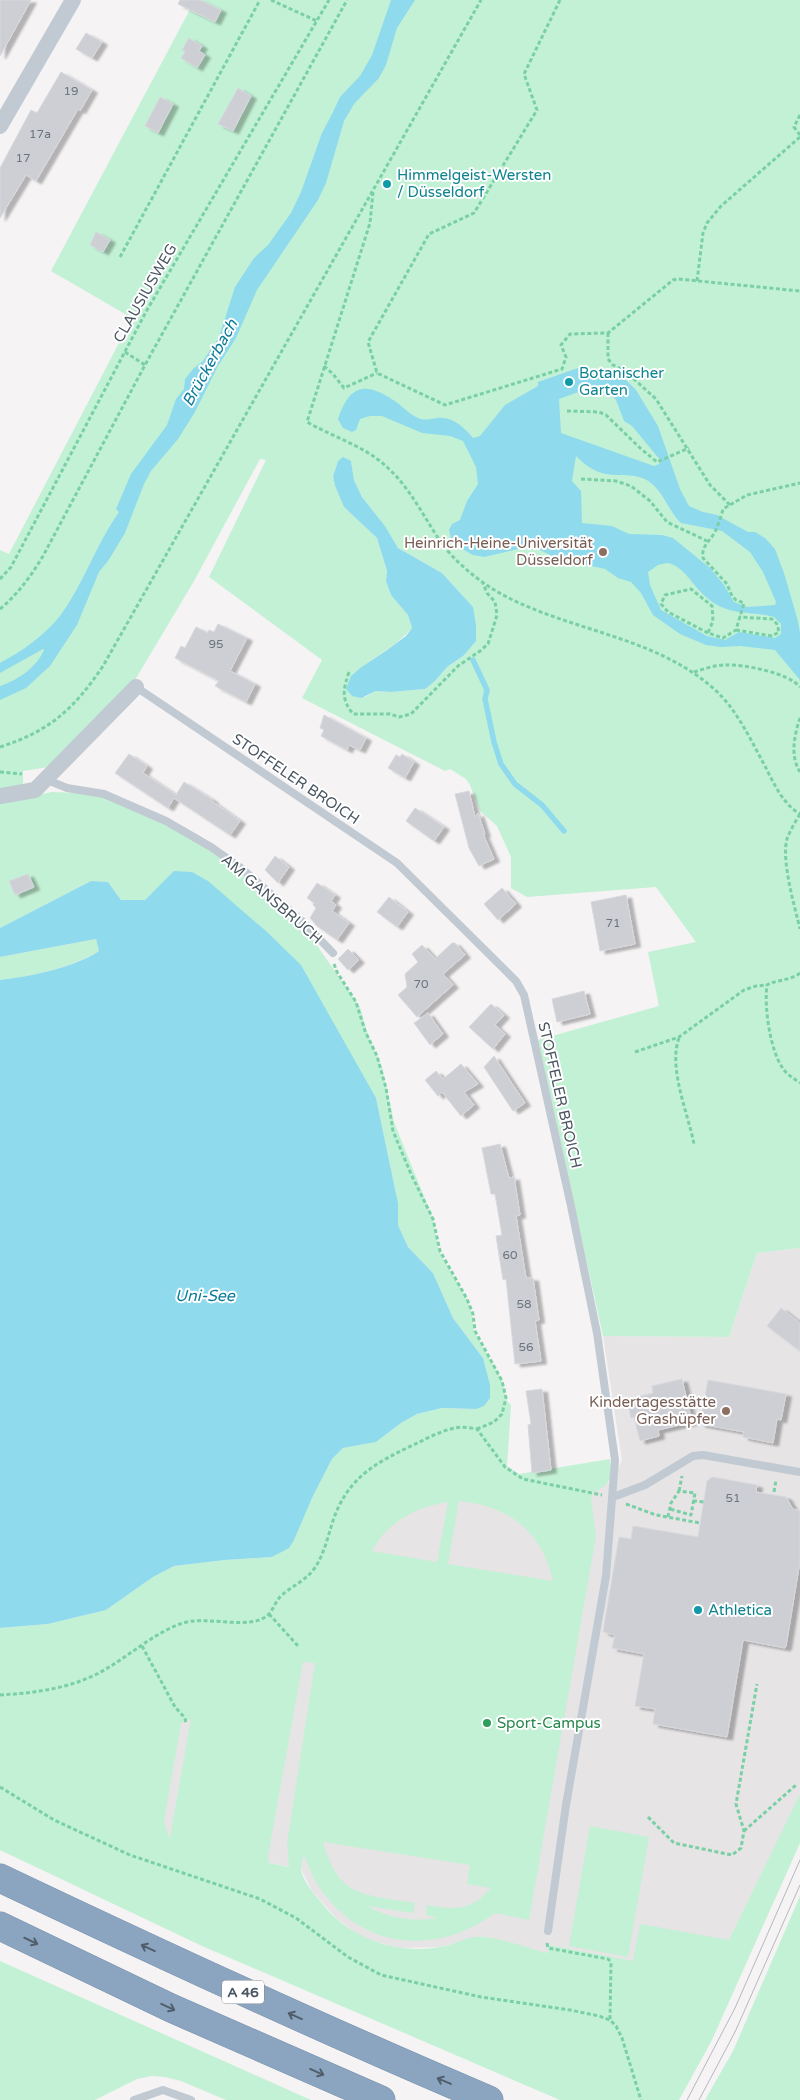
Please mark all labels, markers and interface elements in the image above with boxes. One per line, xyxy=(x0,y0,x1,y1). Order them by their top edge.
house number: 19 xyxy=(63,84,79,98)
house number: 17a xyxy=(29,127,51,141)
house number: 17 xyxy=(15,151,31,165)
place label: Himmelgeist-Wersten / Düsseldorf xyxy=(397,166,551,201)
marker: Himmelgeist-Wersten / Düsseldorf xyxy=(381,178,393,190)
street label: CLAUSIUSWEG xyxy=(109,240,181,346)
water label: Brückerbach xyxy=(178,315,243,410)
place label: Botanischer Garten xyxy=(579,364,664,399)
marker: Botanischer Garten xyxy=(563,376,575,388)
place label: Heinrich-Heine-Universität Düsseldorf xyxy=(404,534,593,569)
marker: Heinrich-Heine-Universität Düsseldorf xyxy=(597,546,609,558)
house number: 95 xyxy=(208,637,224,651)
street label: STOFFELER BROICH xyxy=(229,730,363,828)
street label: AM GANSBRUCH xyxy=(218,850,326,948)
house number: 71 xyxy=(605,916,621,930)
house number: 70 xyxy=(413,977,429,991)
street label: STOFFELER BROICH xyxy=(534,1020,586,1170)
house number: 60 xyxy=(502,1248,518,1262)
water label: Uni-See xyxy=(175,1286,236,1306)
house number: 58 xyxy=(516,1297,532,1311)
house number: 56 xyxy=(518,1340,534,1354)
place label: Kindertagesstätte Grashüpfer xyxy=(589,1393,716,1428)
marker: Kindertagesstätte Grashüpfer xyxy=(720,1405,732,1417)
house number: 51 xyxy=(725,1491,741,1505)
place label: Athletica xyxy=(708,1601,772,1619)
marker: Athletica xyxy=(692,1604,704,1616)
place label: Sport-Campus xyxy=(497,1714,601,1732)
marker: Sport-Campus xyxy=(481,1717,493,1729)
one-way arrow xyxy=(23,1936,38,1946)
one-way arrow xyxy=(141,1943,156,1952)
road number: A 46 xyxy=(222,1980,264,2004)
one-way arrow xyxy=(160,2002,175,2012)
one-way arrow xyxy=(288,2010,303,2020)
one-way arrow xyxy=(309,2068,324,2078)
one-way arrow xyxy=(437,2076,452,2085)

